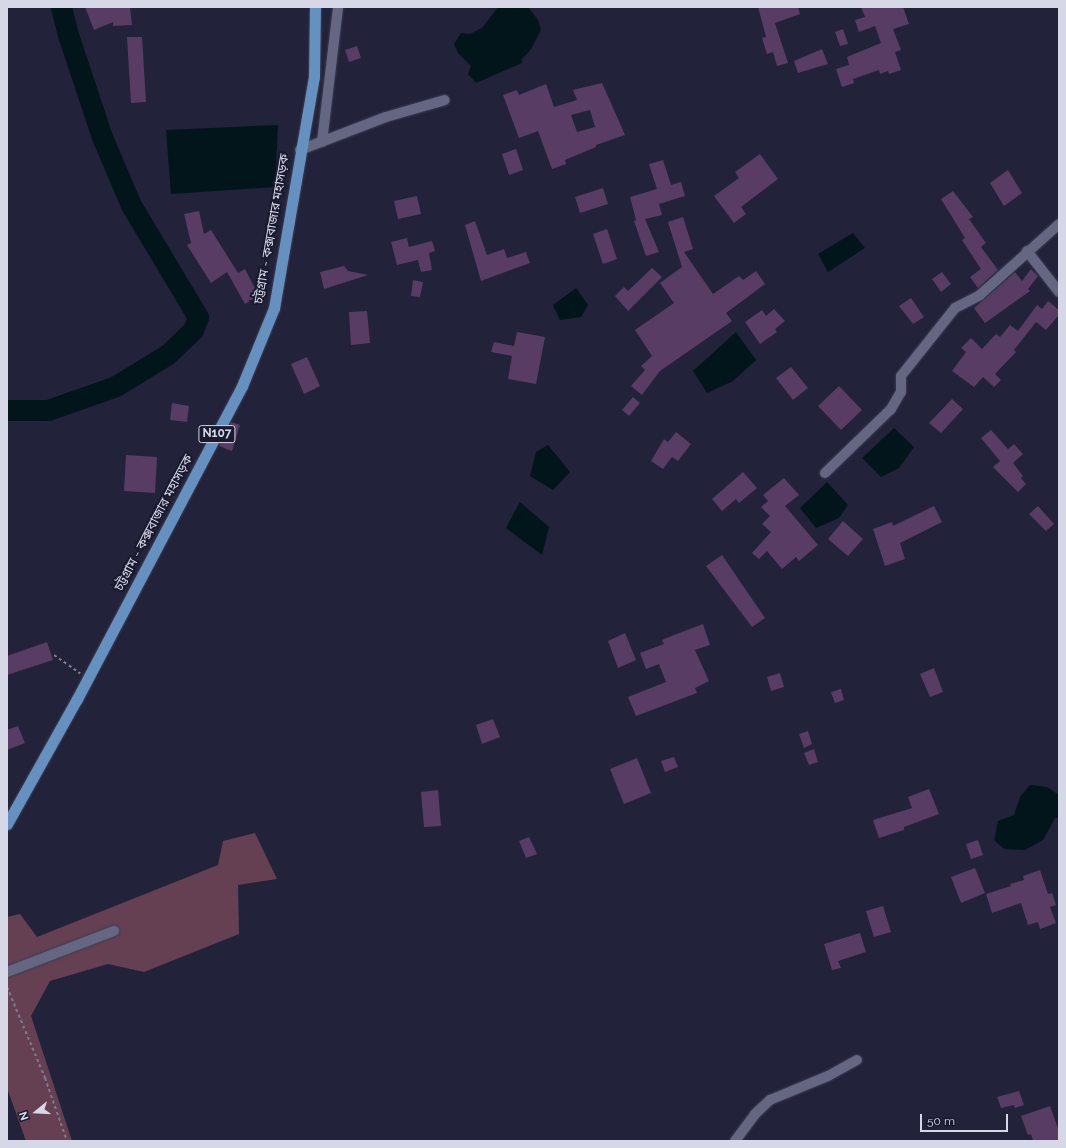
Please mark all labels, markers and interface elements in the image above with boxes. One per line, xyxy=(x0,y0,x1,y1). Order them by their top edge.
street label: চট্টগ্রাম - কক্সবাজার মহাসড়ক xyxy=(251,153,293,305)
road number: N107 xyxy=(198,424,236,444)
street label: চট্টগ্রাম - কক্সবাজার মহাসড়ক xyxy=(111,452,197,594)
north arrow xyxy=(16,1092,56,1132)
scale bar xyxy=(922,1106,1010,1132)
text: N xyxy=(17,1110,32,1122)
text: 50 m xyxy=(927,1114,955,1128)

